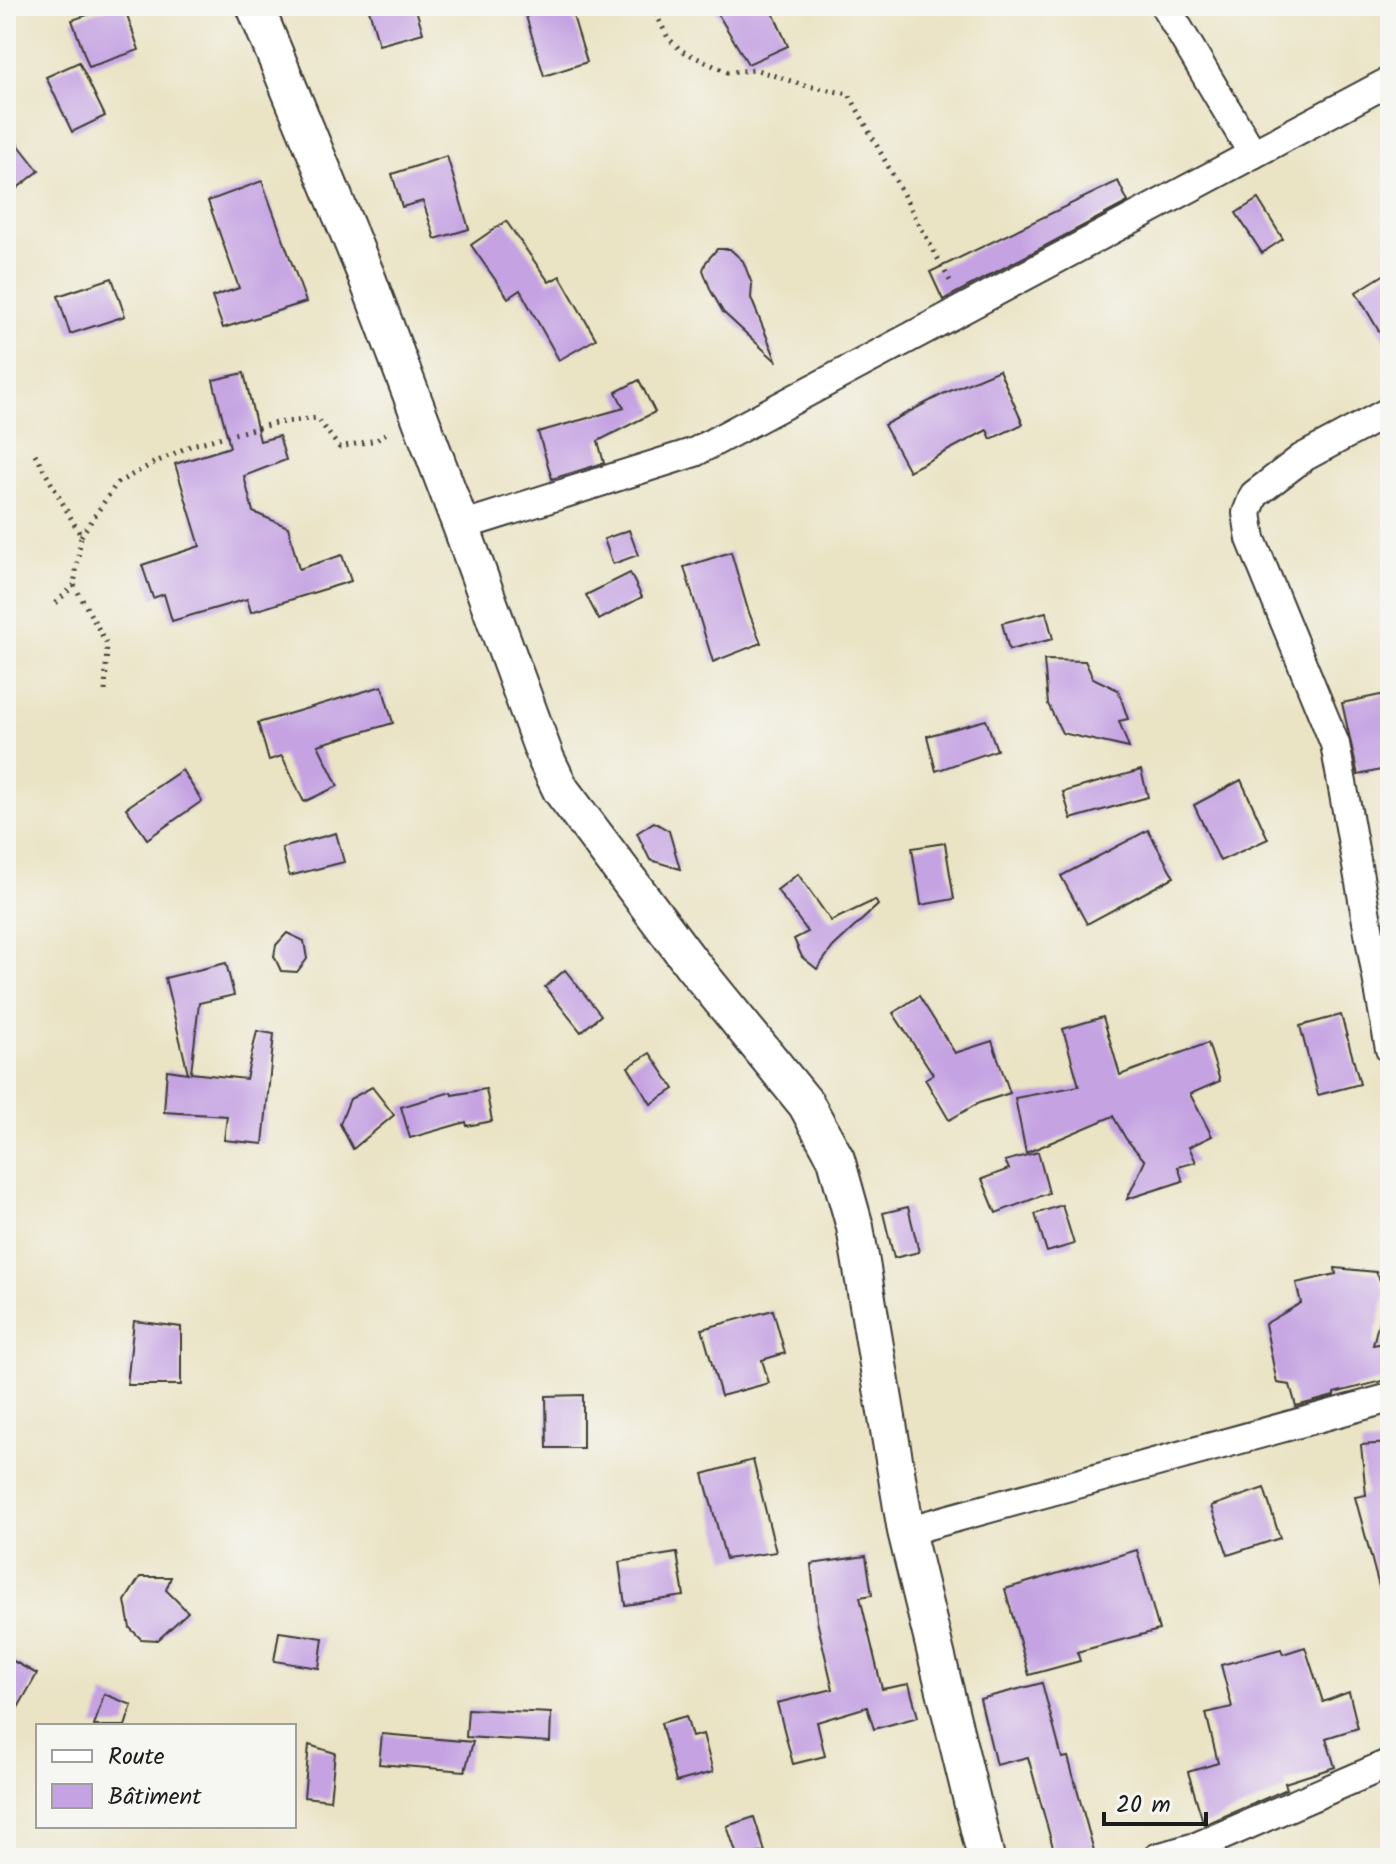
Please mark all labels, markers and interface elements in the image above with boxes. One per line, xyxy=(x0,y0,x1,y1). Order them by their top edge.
legend xyxy=(36,1724,296,1828)
text: Route xyxy=(108,1738,165,1777)
scale bar xyxy=(1104,1776,1206,1826)
text: Bâtiment xyxy=(108,1778,202,1817)
text: 20 m xyxy=(1116,1786,1171,1825)

